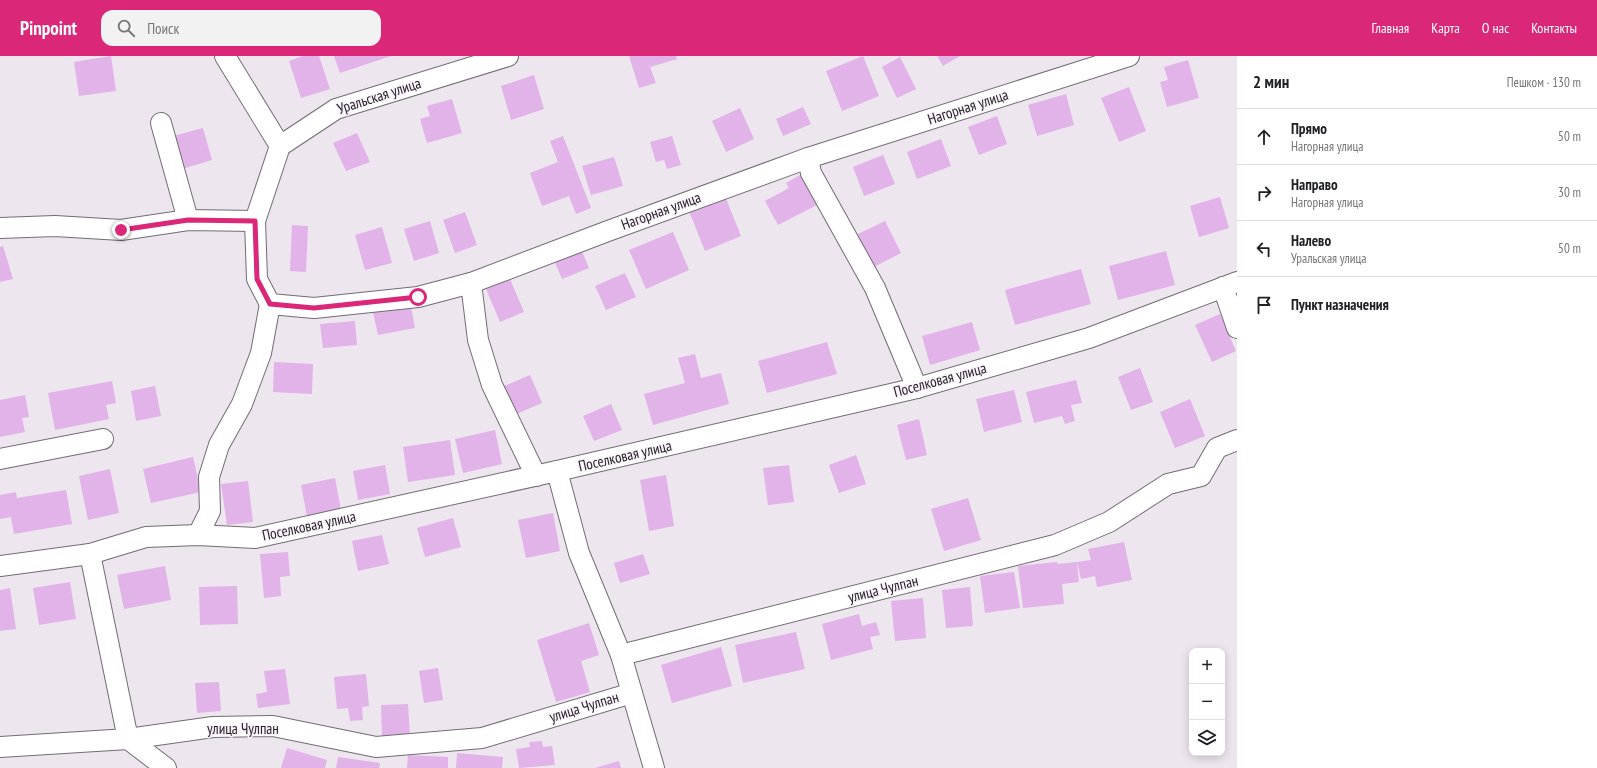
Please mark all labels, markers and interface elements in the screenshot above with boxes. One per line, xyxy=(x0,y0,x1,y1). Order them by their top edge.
search box xyxy=(101,10,381,46)
text: Pinpoint xyxy=(20,16,77,40)
icon: search xyxy=(115,17,137,39)
text: Поиск xyxy=(147,19,179,38)
text: Главная xyxy=(1371,19,1409,37)
text: Карта xyxy=(1431,19,1460,37)
text: О нас xyxy=(1482,19,1509,37)
text: Контакты xyxy=(1531,19,1577,37)
text: 2 мин xyxy=(1253,71,1289,93)
street label: Уральская улица xyxy=(334,73,423,118)
text: Пешком · 130 m xyxy=(1507,74,1581,91)
street label: Нагорная улица xyxy=(925,85,1010,128)
text: Прямо xyxy=(1291,119,1327,138)
icon: ahead xyxy=(1253,126,1275,148)
text: 50 m xyxy=(1558,128,1581,145)
text: Нагорная улица xyxy=(1291,138,1363,155)
text: Направо xyxy=(1291,175,1338,194)
icon: right xyxy=(1253,182,1275,204)
text: 30 m xyxy=(1558,184,1581,201)
street label: Нагорная улица xyxy=(618,187,703,234)
text: Нагорная улица xyxy=(1291,194,1363,211)
route end xyxy=(112,221,130,239)
text: Налево xyxy=(1291,231,1331,250)
icon: left xyxy=(1253,238,1275,260)
text: 50 m xyxy=(1558,240,1581,257)
text: Уральская улица xyxy=(1291,250,1366,267)
route start xyxy=(409,288,427,306)
icon: arrive xyxy=(1253,294,1275,316)
text: Пункт назначения xyxy=(1291,295,1389,314)
street label: Поселковая улица xyxy=(891,358,988,401)
street label: Поселковая улица xyxy=(576,436,674,476)
street label: Поселковая улица xyxy=(260,506,358,545)
street label: улица Чулпан xyxy=(846,571,920,606)
map controls xyxy=(1189,648,1225,756)
button: + xyxy=(1189,648,1225,684)
button: − xyxy=(1189,684,1225,720)
street label: улица Чулпан xyxy=(547,687,621,726)
street label: улица Чулпан xyxy=(207,719,279,738)
button: layers xyxy=(1189,720,1225,756)

